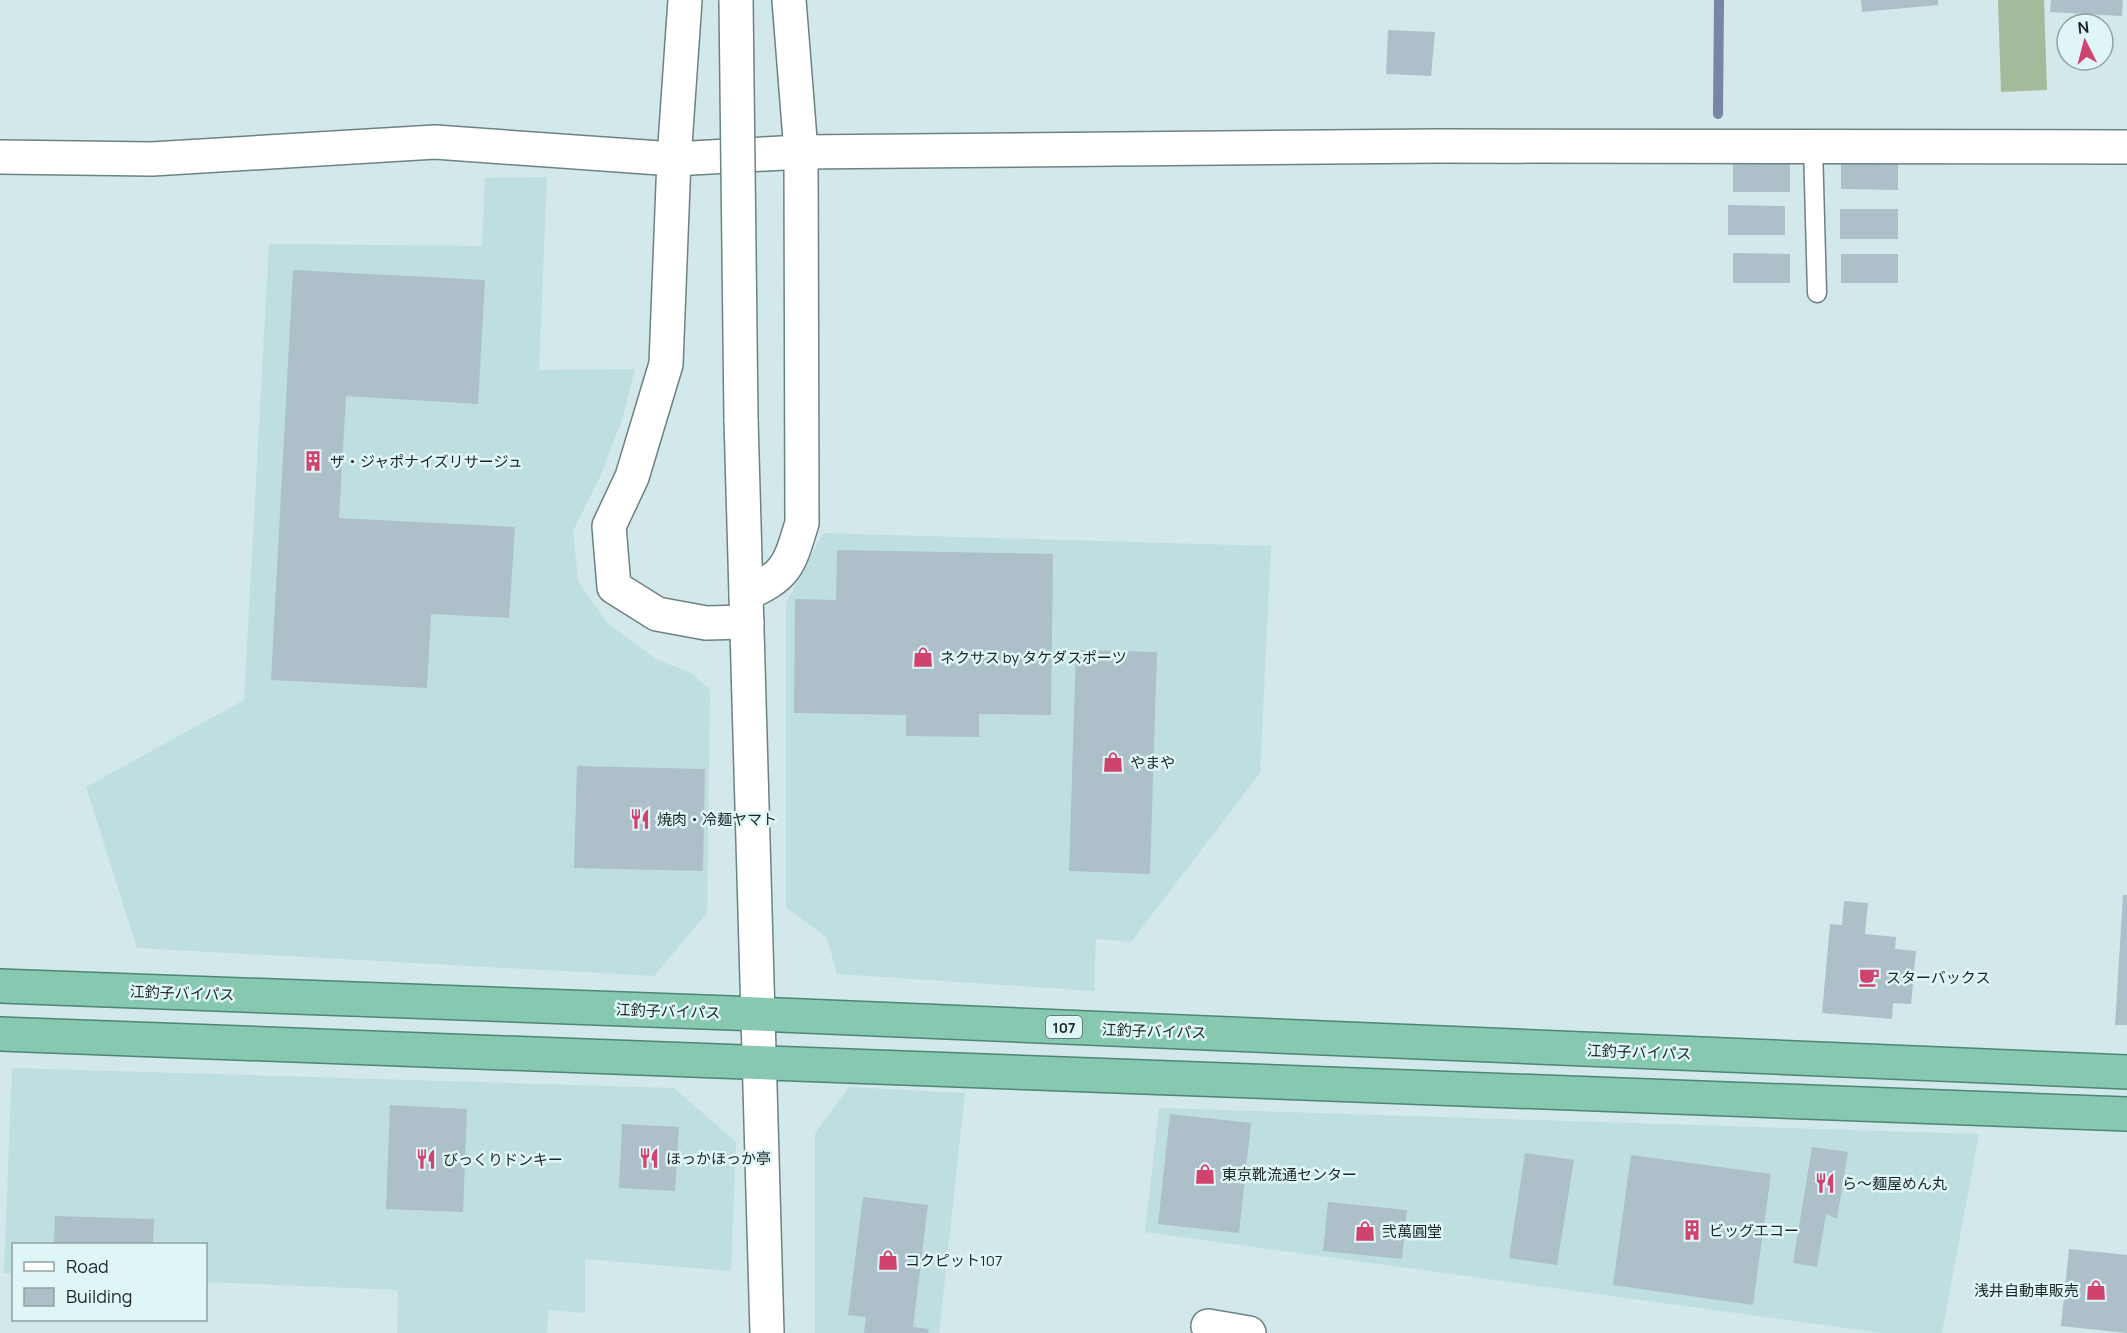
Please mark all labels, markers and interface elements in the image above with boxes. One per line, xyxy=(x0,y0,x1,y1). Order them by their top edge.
north arrow xyxy=(2055,12,2115,72)
text: N xyxy=(2077,16,2090,39)
building icon: ザ・ジャポナイズリサージュ xyxy=(301,449,325,473)
place label: ザ・ジャポナイズリサージュ xyxy=(330,451,522,472)
shop icon: ネクサス by タケダスポーツ xyxy=(911,645,935,669)
place label: ネクサス by タケダスポーツ xyxy=(940,647,1127,668)
shop icon: やまや xyxy=(1101,750,1125,774)
place label: やまや xyxy=(1130,752,1175,773)
restaurant icon: 焼肉・冷麺ヤマト xyxy=(628,807,652,831)
place label: 焼肉・冷麺ヤマト xyxy=(657,809,777,830)
cafe icon: スターバックス xyxy=(1857,965,1881,989)
place label: スターバックス xyxy=(1886,967,1990,988)
street label: 江釣子バイパス xyxy=(129,981,235,1005)
street label: 江釣子バイパス xyxy=(615,999,721,1023)
road number: 107 xyxy=(1046,1016,1082,1038)
street label: 江釣子バイパス xyxy=(1101,1019,1207,1043)
street label: 江釣子バイパス xyxy=(1586,1040,1692,1064)
restaurant icon: ほっかほっか亭 xyxy=(637,1146,661,1170)
restaurant icon: びっくりドンキー xyxy=(414,1147,438,1171)
place label: ほっかほっか亭 xyxy=(666,1148,771,1169)
place label: びっくりドンキー xyxy=(443,1149,563,1170)
shop icon: 東京靴流通センター xyxy=(1193,1162,1217,1186)
place label: 東京靴流通センター xyxy=(1222,1164,1357,1185)
restaurant icon: ら〜麺屋めん丸 xyxy=(1813,1171,1837,1195)
place label: ら〜麺屋めん丸 xyxy=(1842,1173,1947,1194)
building icon: ビッグエコー xyxy=(1680,1218,1704,1242)
shop icon: 弐萬圓堂 xyxy=(1353,1219,1377,1243)
place label: ビッグエコー xyxy=(1709,1220,1799,1241)
place label: 弐萬圓堂 xyxy=(1382,1221,1442,1242)
legend xyxy=(12,1243,207,1321)
shop icon: コクピット107 xyxy=(876,1248,900,1272)
place label: コクピット107 xyxy=(905,1250,1003,1271)
text: Road xyxy=(66,1254,109,1278)
shop icon: 浅井自動車販売 xyxy=(2084,1278,2108,1302)
place label: 浅井自動車販売 xyxy=(1974,1280,2079,1301)
text: Building xyxy=(66,1284,132,1308)

